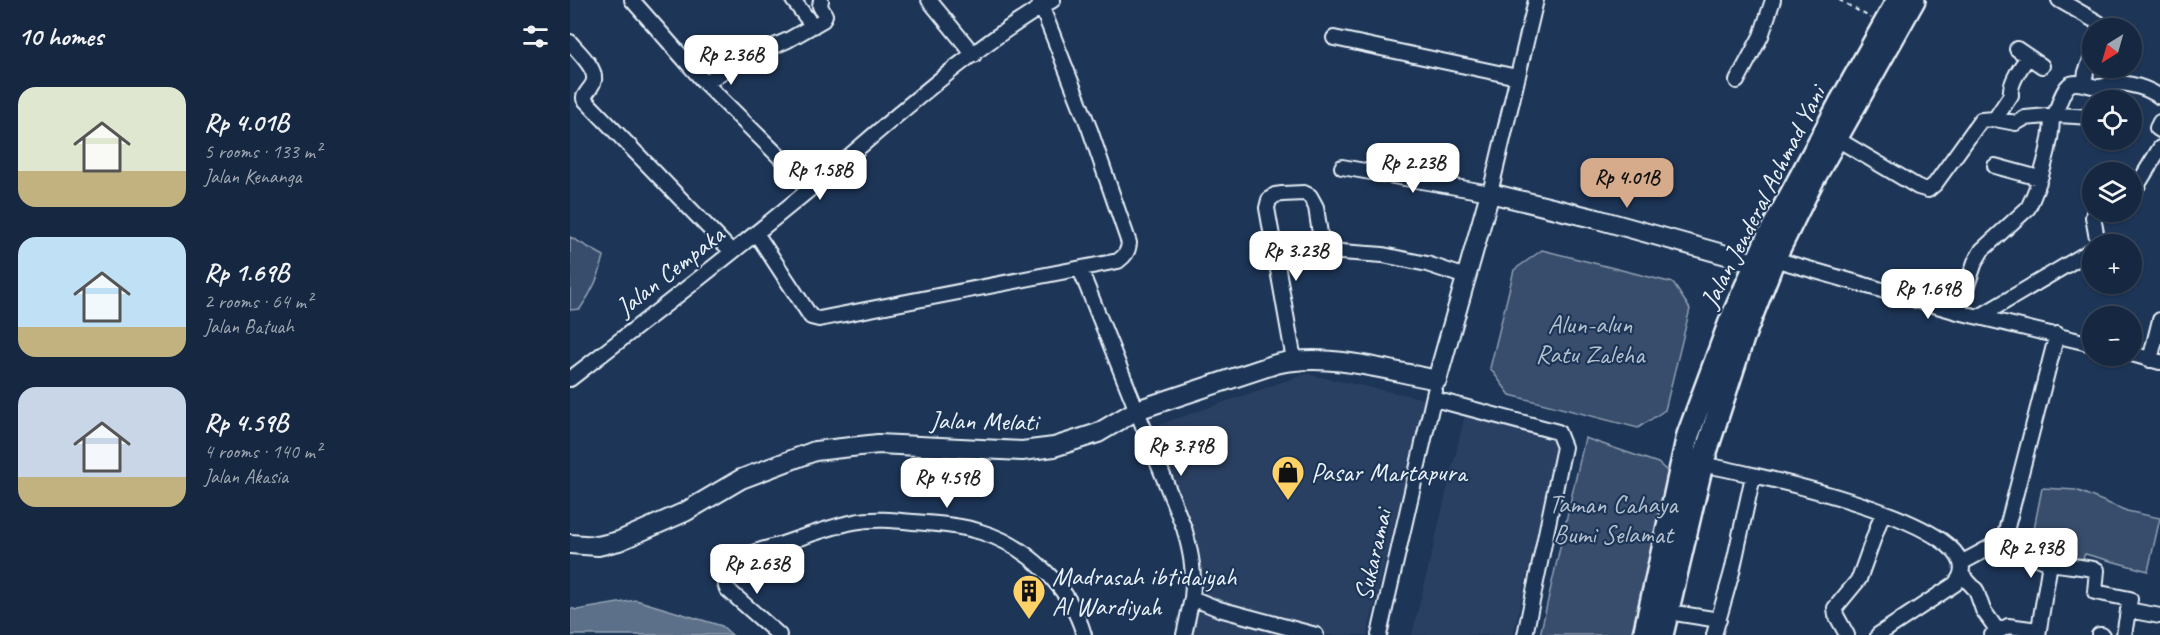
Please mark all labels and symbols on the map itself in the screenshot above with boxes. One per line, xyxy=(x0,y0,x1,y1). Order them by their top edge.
north arrow xyxy=(2082,18,2142,78)
pin: Rp 2.36B xyxy=(669,35,793,86)
street label: Jalan Jenderal Achmad Yani xyxy=(1692,78,1834,315)
pin: Rp 2.23B xyxy=(1351,143,1475,194)
pin: Rp 1.58B xyxy=(758,150,882,201)
pin: Rp 4.01B xyxy=(1565,158,1689,209)
street label: Jalan Cempaka xyxy=(608,217,732,325)
pin: Rp 3.23B xyxy=(1234,231,1358,282)
pin: Rp 1.69B xyxy=(1866,269,1990,320)
park label: Alun-alun Ratu Zaleha xyxy=(1536,308,1646,371)
street label: Jalan Melati xyxy=(928,404,1042,438)
pin: Rp 3.79B xyxy=(1119,426,1243,477)
shop icon: Pasar Martapura xyxy=(1270,454,1306,501)
place label: Pasar Martapura xyxy=(1311,456,1469,489)
pin: Rp 4.59B xyxy=(885,458,1009,509)
park label: Taman Cahaya Bumi Selamat xyxy=(1548,488,1679,551)
street label: Sukaramai xyxy=(1346,503,1400,604)
pin: Rp 2.93B xyxy=(1969,528,2093,579)
pin: Rp 2.63B xyxy=(695,544,819,595)
place label: Madrasah ibtidaiyah Al Wardiyah xyxy=(1052,560,1238,623)
building icon: Madrasah ibtidaiyah Al Wardiyah xyxy=(1011,573,1047,620)

